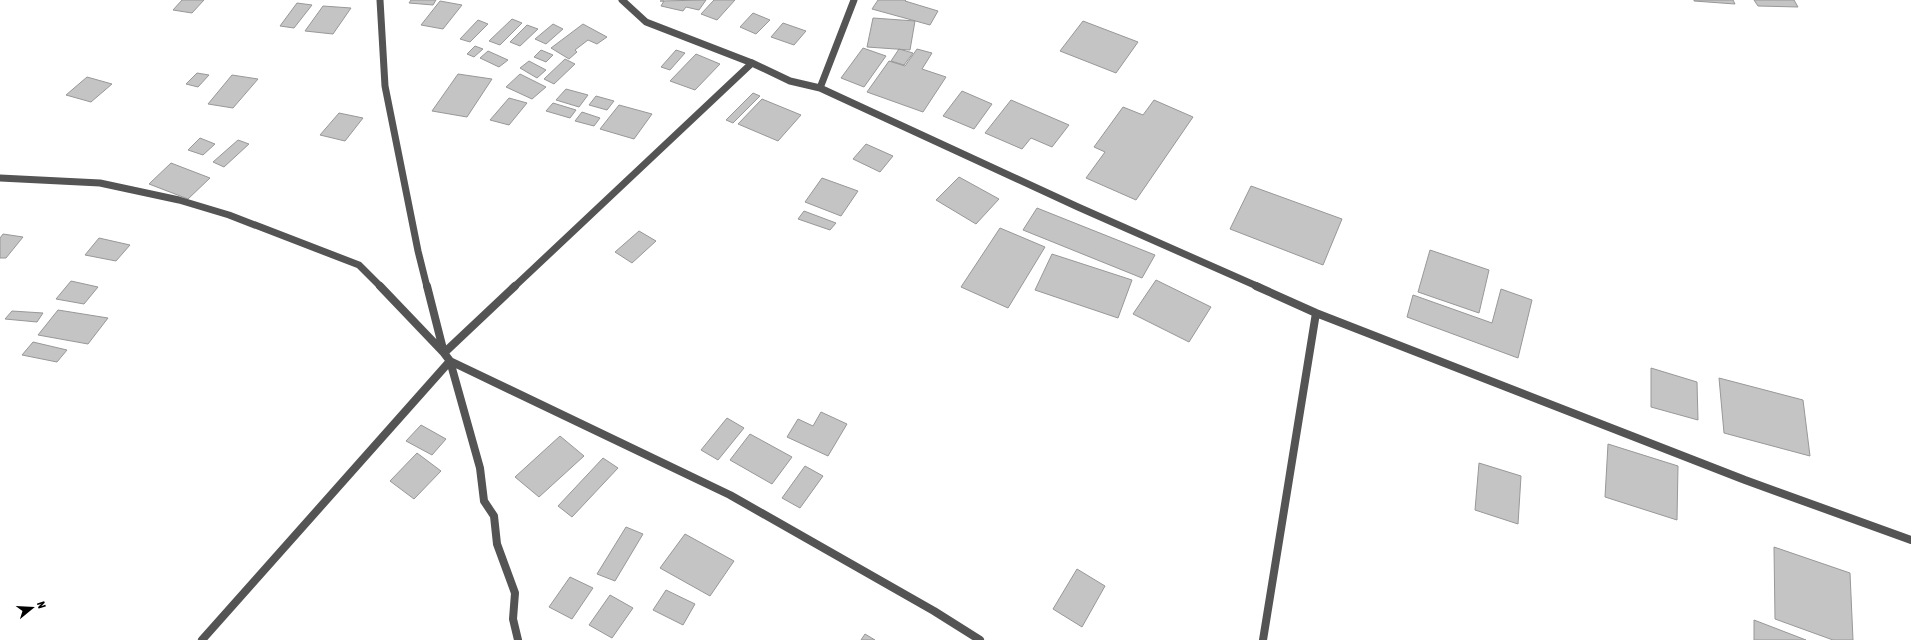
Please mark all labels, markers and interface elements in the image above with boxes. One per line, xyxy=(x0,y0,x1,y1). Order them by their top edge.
north arrow xyxy=(12,588,52,628)
text: N xyxy=(35,600,48,610)

